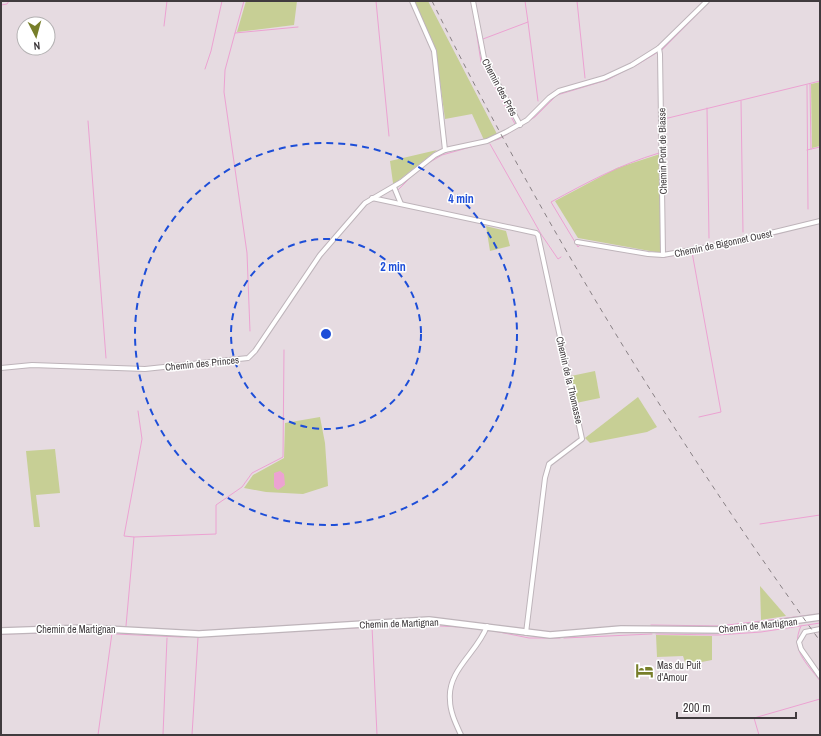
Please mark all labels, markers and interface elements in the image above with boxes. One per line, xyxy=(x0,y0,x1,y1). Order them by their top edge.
north arrow xyxy=(16,16,56,56)
text: N xyxy=(33,39,41,53)
street label: Chemin des Prés xyxy=(479,56,520,118)
street label: Chemin Pont de Biasse xyxy=(655,107,670,194)
text: 4 min xyxy=(448,191,474,207)
street label: Chemin de Bigonnet Ouest xyxy=(673,227,774,260)
text: 2 min xyxy=(380,259,406,275)
centre of rings xyxy=(319,327,333,341)
street label: Chemin de la Thomasse xyxy=(553,335,586,425)
street label: Chemin des Princes xyxy=(164,353,240,374)
street label: Chemin de Martignan xyxy=(718,615,798,636)
street label: Chemin de Martignan xyxy=(359,616,439,631)
street label: Chemin de Martignan xyxy=(36,623,116,636)
place label: Mas du Puit d'Amour xyxy=(657,659,701,684)
hotel icon: Mas du Puit d'Amour xyxy=(634,661,654,681)
scale bar xyxy=(677,694,796,720)
text: 200 m xyxy=(683,700,710,716)

